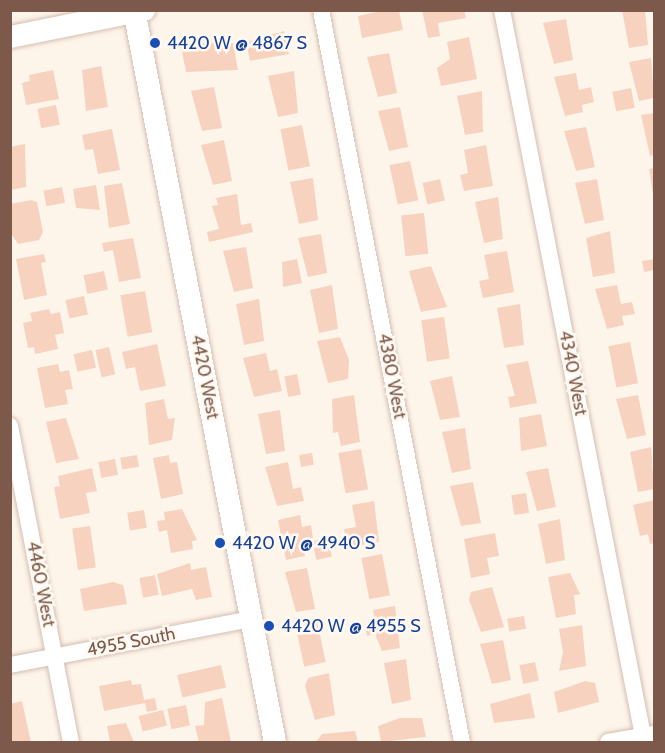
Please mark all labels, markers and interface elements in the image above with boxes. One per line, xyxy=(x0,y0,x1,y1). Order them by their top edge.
place label: 4420 W @ 4867 S xyxy=(167,32,307,54)
marker: 4420 W @ 4867 S xyxy=(148,36,162,50)
street label: 4340 West xyxy=(554,329,592,417)
street label: 4380 West xyxy=(373,331,411,421)
street label: 4420 West xyxy=(186,333,224,421)
place label: 4420 W @ 4940 S xyxy=(232,532,375,554)
marker: 4420 W @ 4940 S xyxy=(213,536,227,550)
street label: 4460 West xyxy=(22,539,60,629)
place label: 4420 W @ 4955 S xyxy=(281,615,421,637)
marker: 4420 W @ 4955 S xyxy=(262,619,276,633)
street label: 4955 South xyxy=(85,623,177,661)

